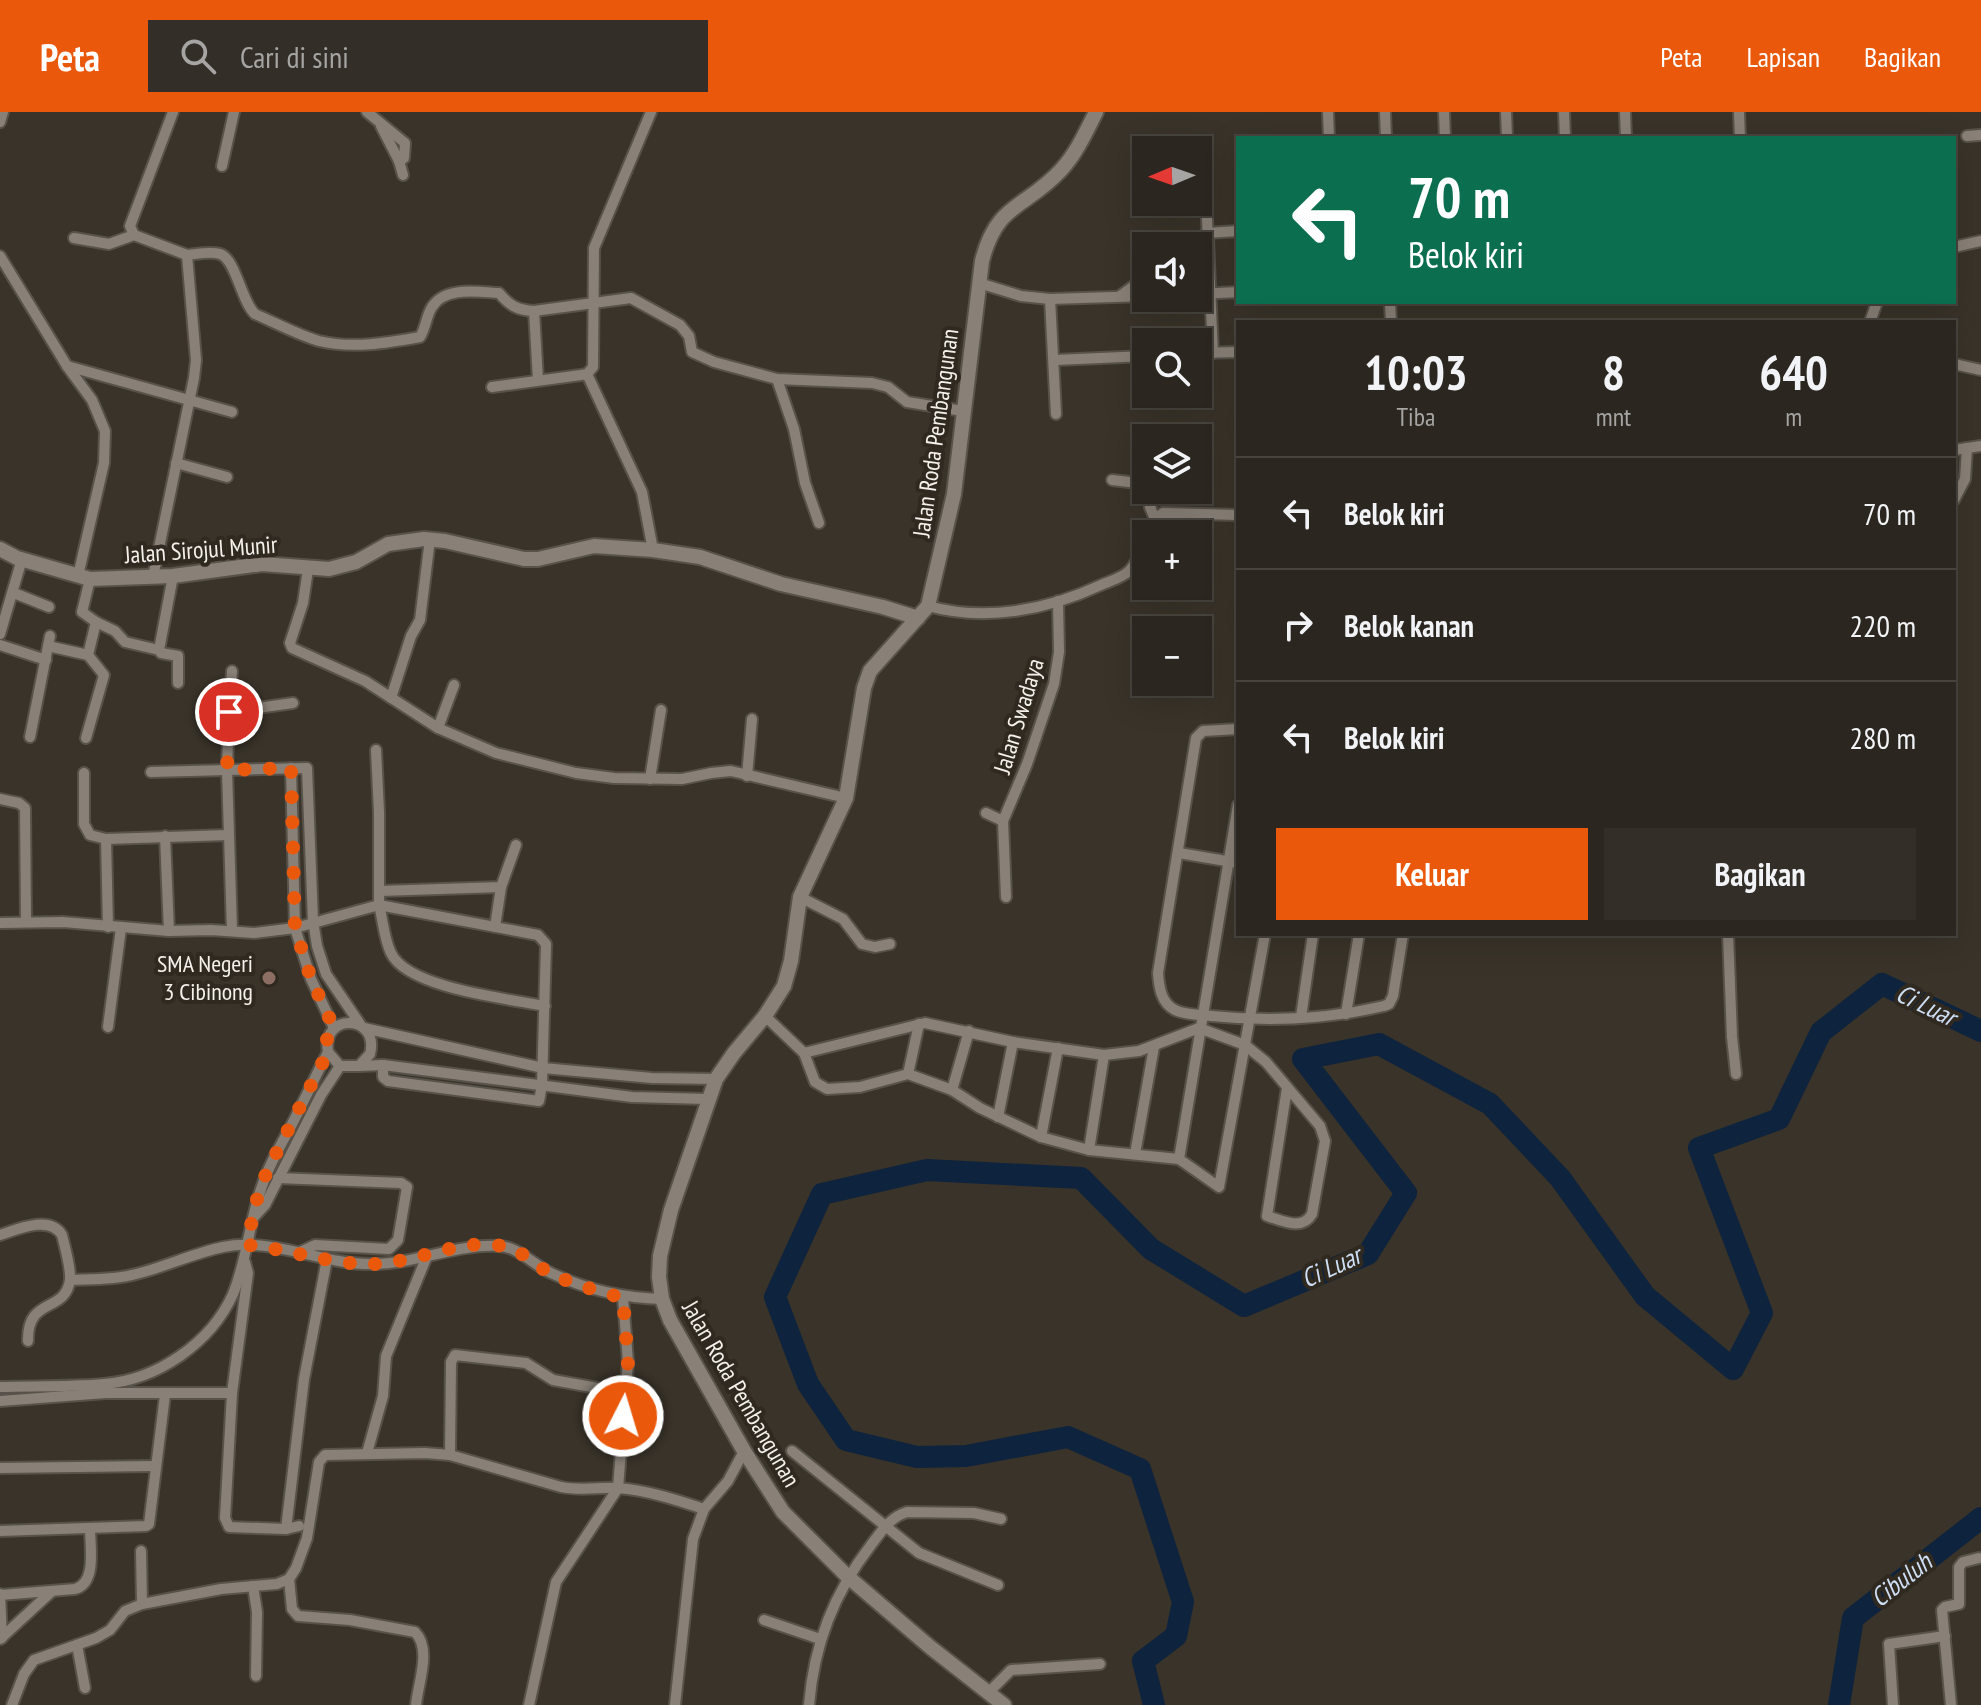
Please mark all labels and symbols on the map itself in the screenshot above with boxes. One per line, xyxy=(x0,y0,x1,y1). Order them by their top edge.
north arrow xyxy=(1132,136,1212,216)
street label: Jalan Roda Pembangunan xyxy=(905,327,965,540)
street label: Jalan Sirojul Munir xyxy=(123,529,279,570)
street label: Jalan Swadaya xyxy=(986,654,1051,778)
pin xyxy=(195,678,263,746)
place label: SMA Negeri 3 Cibinong xyxy=(157,948,253,1007)
marker: SMA Negeri 3 Cibinong xyxy=(260,969,278,987)
water label: Ci Luar xyxy=(1891,976,1965,1035)
water label: Ci Luar xyxy=(1296,1237,1370,1295)
street label: Jalan Roda Pembangunan xyxy=(675,1294,807,1492)
position arrow xyxy=(581,1374,665,1458)
water label: Cibuluh xyxy=(1863,1544,1939,1614)

